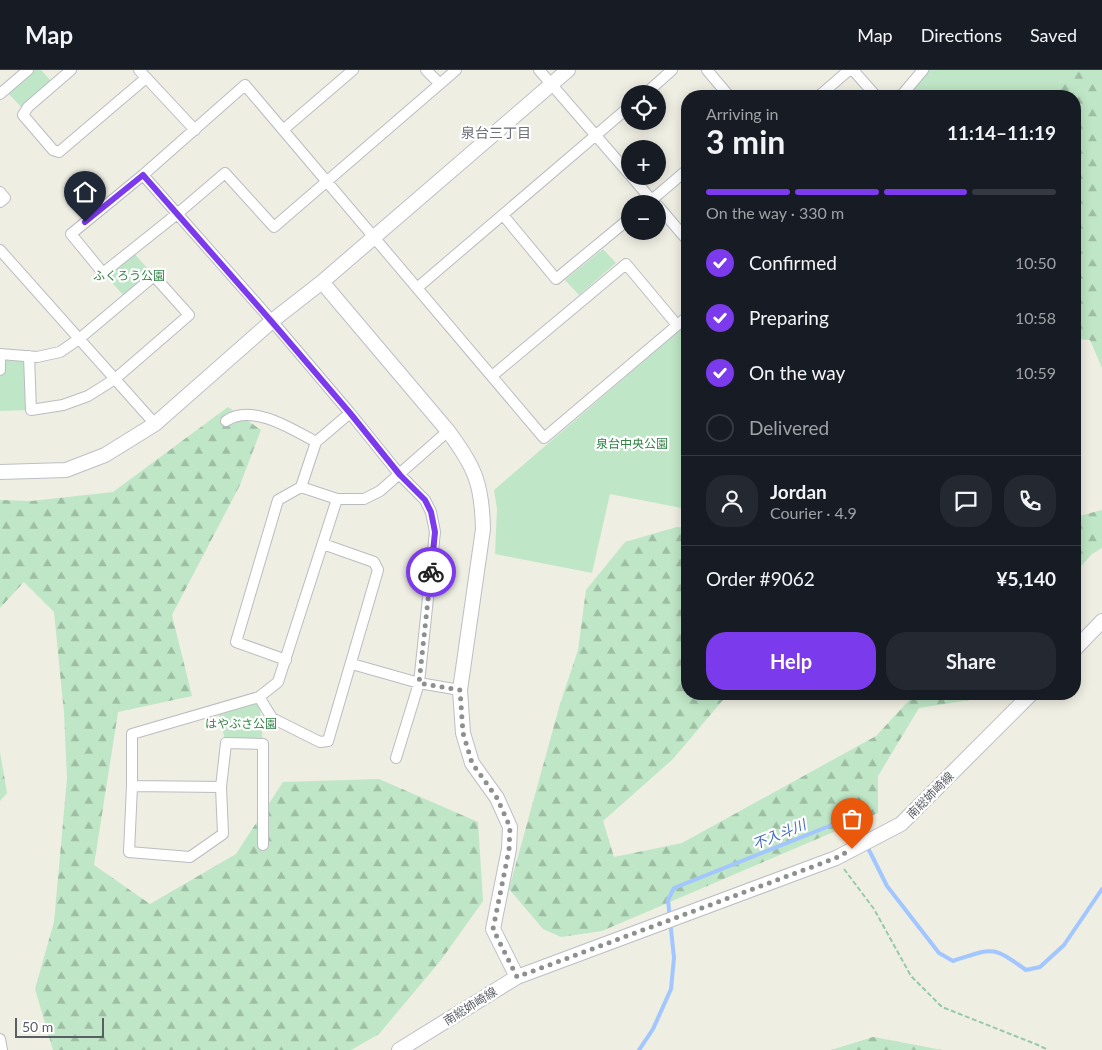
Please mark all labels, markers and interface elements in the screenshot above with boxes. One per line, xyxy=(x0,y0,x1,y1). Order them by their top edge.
text: Map xyxy=(25,20,73,49)
text: Map xyxy=(857,24,893,46)
text: Directions xyxy=(921,24,1002,46)
text: Saved xyxy=(1030,24,1077,46)
map controls xyxy=(621,85,666,240)
button: locate xyxy=(621,85,666,130)
text: Arriving in xyxy=(706,104,779,123)
text: 11:14–11:19 xyxy=(947,121,1056,144)
text: 3 min xyxy=(706,122,785,161)
district label: 泉台三丁目 xyxy=(461,124,531,141)
button: + xyxy=(621,140,666,185)
pin xyxy=(64,171,106,222)
icon: home xyxy=(71,178,99,206)
button: − xyxy=(621,195,666,240)
text: On the way · 330 m xyxy=(706,203,844,222)
icon: check xyxy=(706,249,734,277)
text: Confirmed xyxy=(749,251,837,274)
text: 10:50 xyxy=(1015,253,1056,272)
park label: ふくろう公園 xyxy=(93,268,165,283)
icon: check xyxy=(706,304,734,332)
text: Preparing xyxy=(749,306,829,329)
text: 10:58 xyxy=(1015,308,1056,327)
icon: check xyxy=(706,359,734,387)
text: On the way xyxy=(749,361,845,384)
text: 10:59 xyxy=(1015,363,1056,382)
text: Delivered xyxy=(749,416,829,439)
park label: 泉台中央公園 xyxy=(596,436,668,451)
button: person xyxy=(706,475,758,527)
button: chat xyxy=(940,475,992,527)
button: phone xyxy=(1004,475,1056,527)
text: Jordan xyxy=(770,480,827,503)
text: Courier · 4.9 xyxy=(770,503,857,522)
courier xyxy=(406,547,456,597)
icon: bike xyxy=(417,558,445,586)
text: Order #9062 xyxy=(706,567,815,590)
text: ¥5,140 xyxy=(996,567,1056,590)
button: Help xyxy=(706,632,876,690)
button: Share xyxy=(886,632,1056,690)
park label: はやぶさ公園 xyxy=(205,716,277,731)
street label: 南総姉崎線 xyxy=(903,768,957,822)
pin xyxy=(831,798,873,849)
icon: bag xyxy=(838,805,866,833)
water label: 不入斗川 xyxy=(750,815,810,852)
street label: 南総姉崎線 xyxy=(441,984,499,1028)
scale bar xyxy=(15,1015,104,1038)
text: 50 m xyxy=(22,1018,53,1035)

